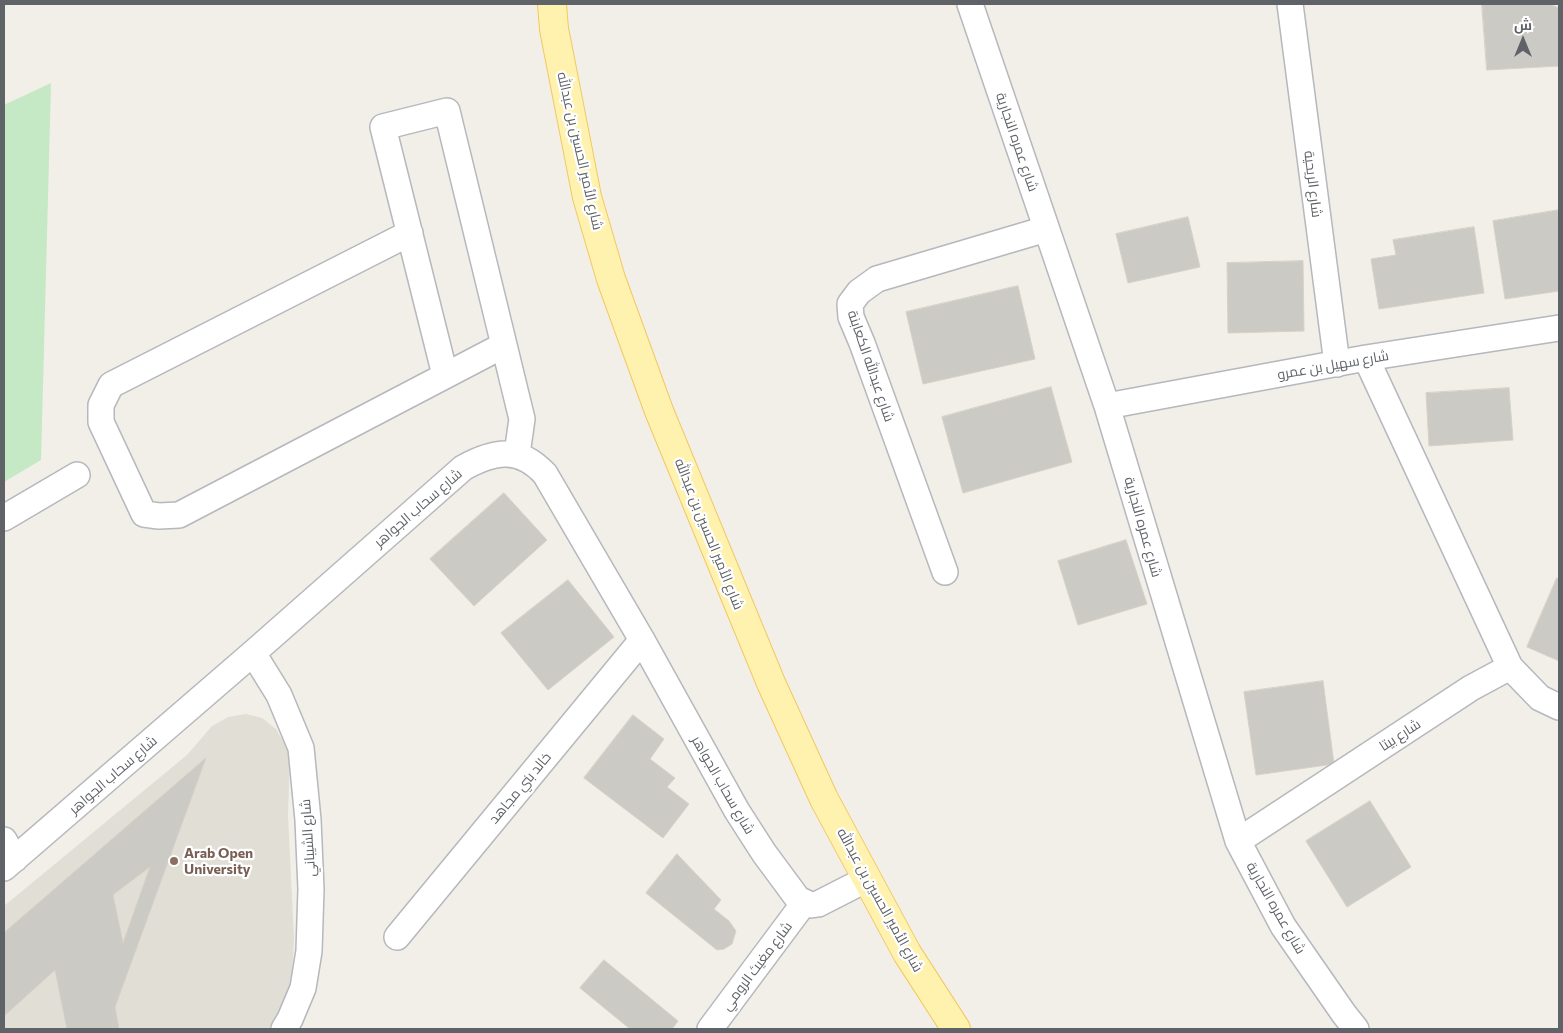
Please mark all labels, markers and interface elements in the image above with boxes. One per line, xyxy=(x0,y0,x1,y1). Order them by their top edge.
north arrow xyxy=(1498,15,1548,65)
text: ش xyxy=(1514,16,1532,33)
street label: شارع الأمير الحسين بن عبدالله xyxy=(554,70,606,232)
street label: شارع عمره النجارية xyxy=(992,90,1042,194)
street label: شارع الريحية xyxy=(1301,150,1325,218)
street label: شارع عبدالله الكعابنة xyxy=(844,308,898,424)
street label: شارع سهيل بن عمرو xyxy=(1276,347,1390,383)
street label: شارع الأمير الحسين بن عبدالله xyxy=(671,456,747,612)
street label: شارع سحاب الجواهر xyxy=(371,465,465,551)
street label: شارع عمره النجارية xyxy=(1121,475,1165,579)
street label: شارع بيتا xyxy=(1376,715,1424,755)
street label: شارع سحاب الجواهر xyxy=(66,732,160,818)
street label: شارع سحاب الجواهر xyxy=(688,733,758,837)
street label: خالد بني مجاهد xyxy=(485,749,555,827)
street label: شارع الشيباني xyxy=(297,799,319,877)
street label: شارع الأمير الحسين بن عبدالله xyxy=(833,825,927,975)
place label: Arab Open University xyxy=(184,845,253,878)
marker: Arab Open University xyxy=(168,855,180,867)
street label: شارع عمره النجارية xyxy=(1243,859,1309,957)
street label: شارع مغيث الرومي xyxy=(718,918,796,1014)

